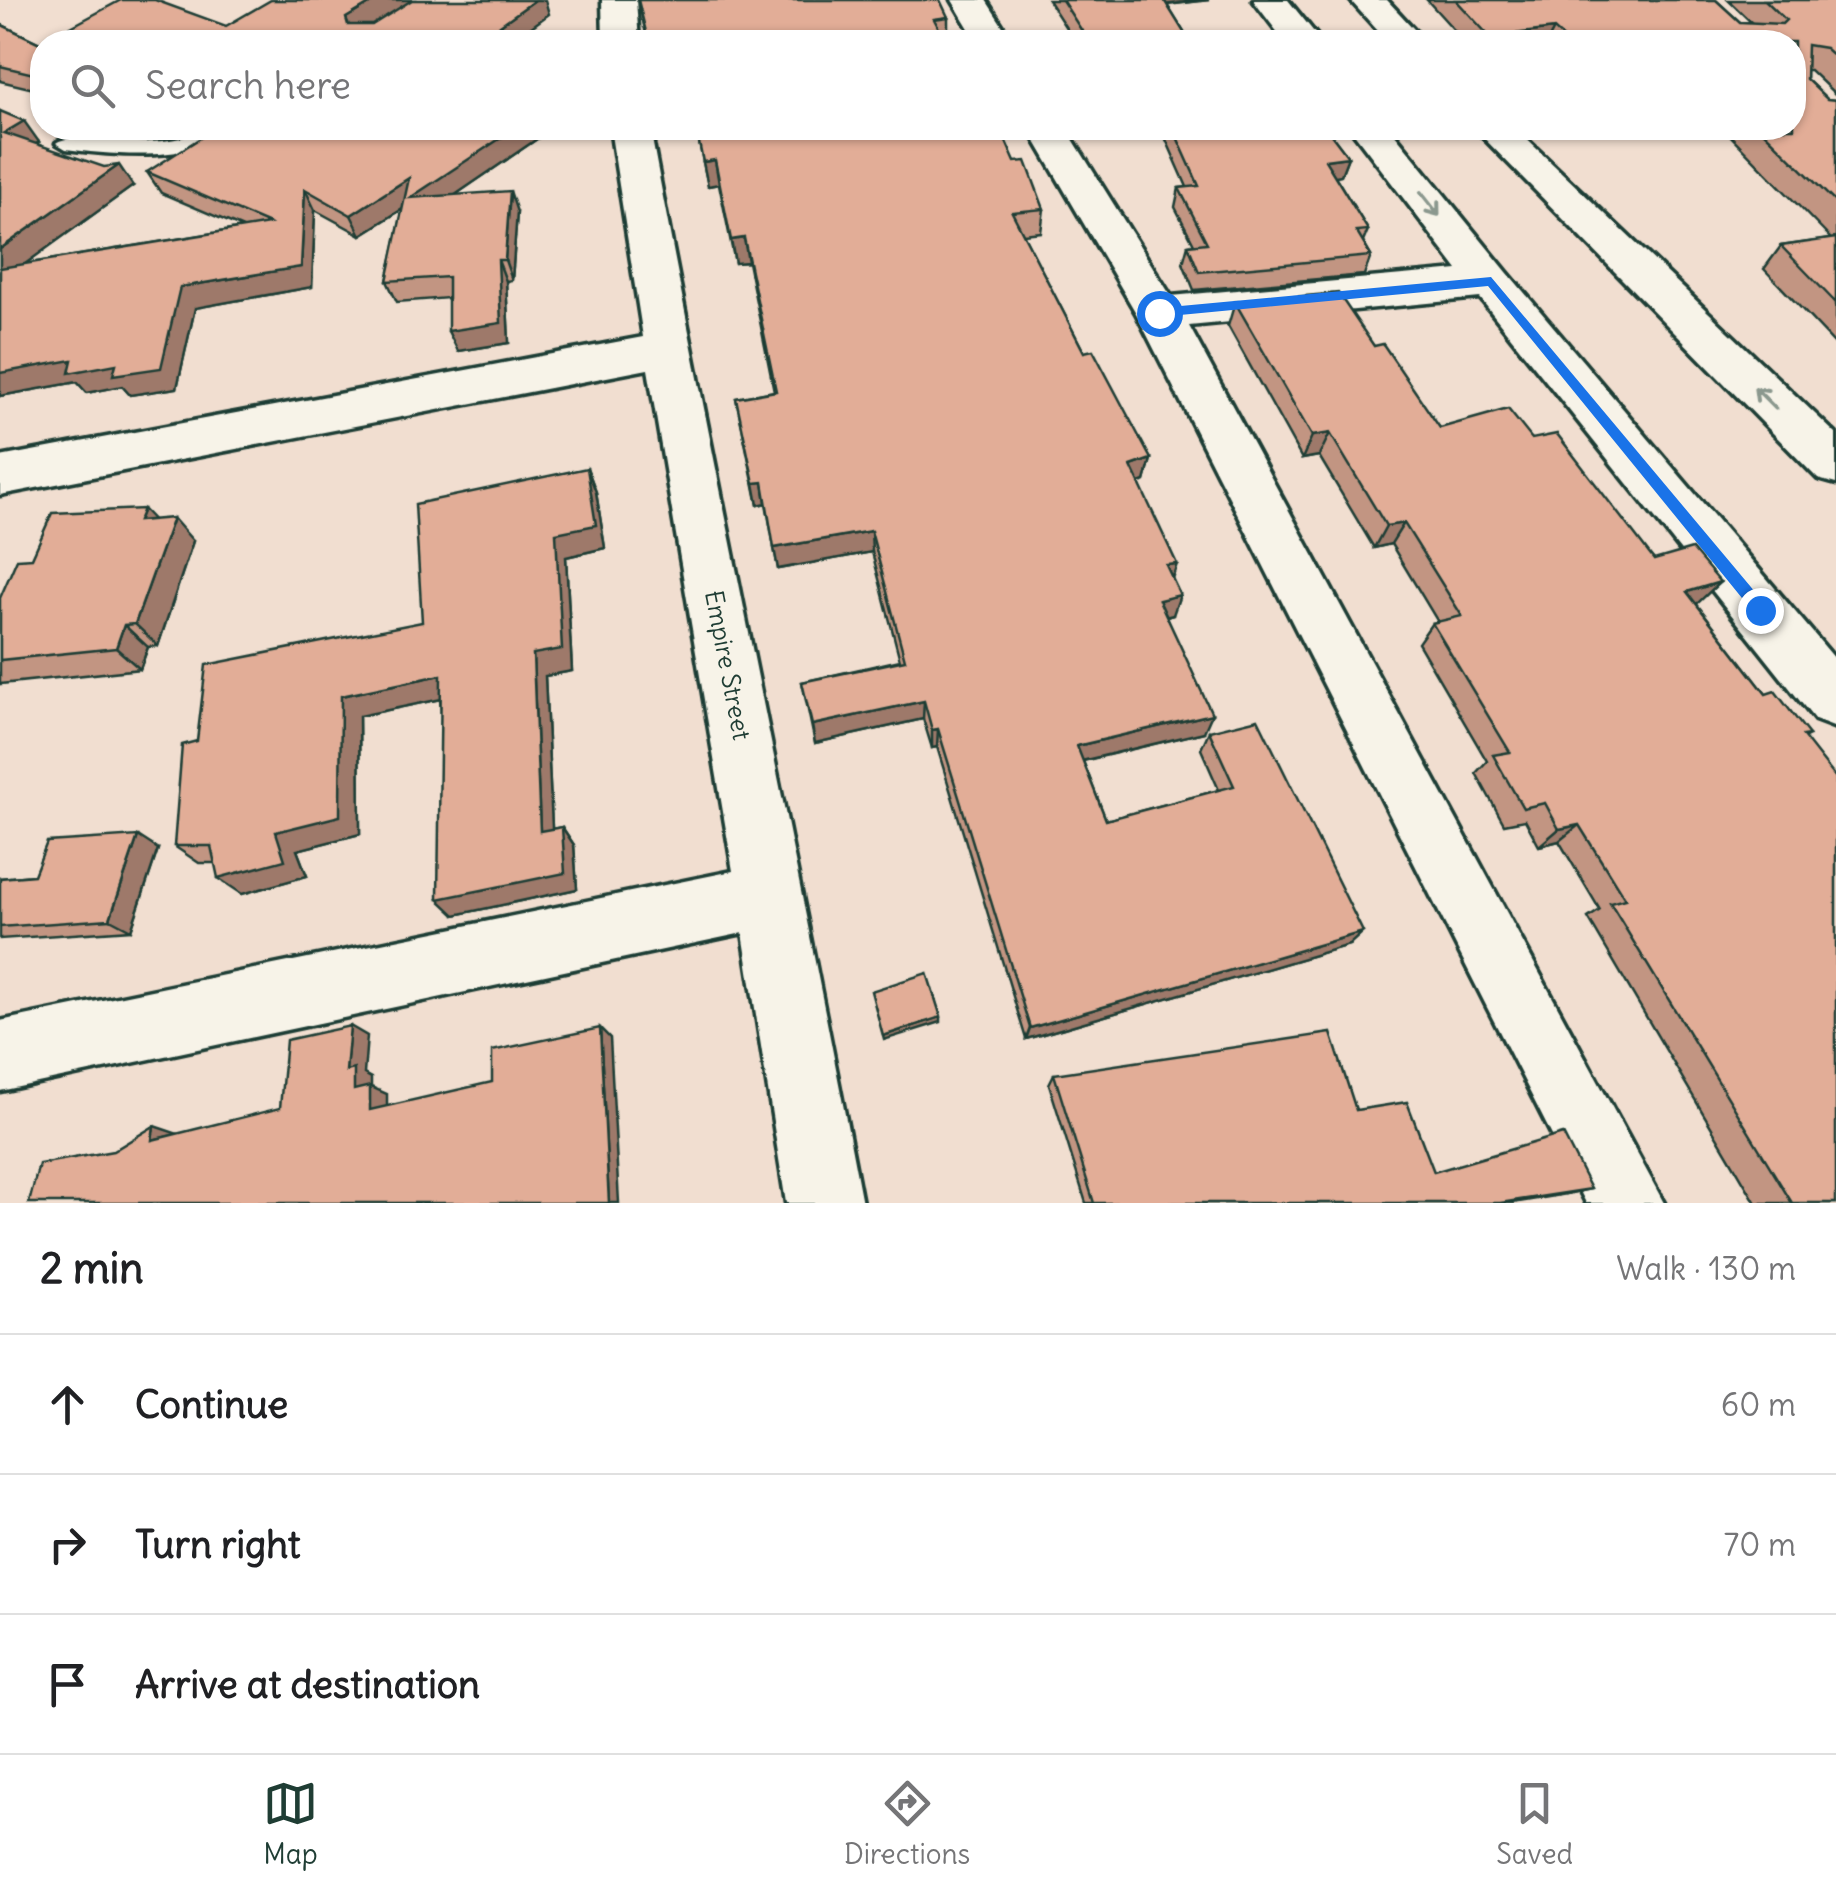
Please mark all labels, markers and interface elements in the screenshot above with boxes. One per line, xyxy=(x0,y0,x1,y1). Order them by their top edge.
search box xyxy=(30,30,1806,140)
icon: search xyxy=(65,58,120,113)
text: Search here xyxy=(145,62,351,109)
one-way arrow xyxy=(1420,190,1441,217)
route start xyxy=(1137,291,1183,337)
one-way arrow xyxy=(1754,386,1778,410)
street label: Empire Street xyxy=(698,587,758,743)
route end xyxy=(1738,588,1784,634)
text: 2 min xyxy=(40,1242,144,1294)
text: Walk · 130 m xyxy=(1616,1248,1796,1289)
icon: ahead xyxy=(40,1377,95,1432)
text: Continue xyxy=(135,1381,288,1428)
text: 60 m xyxy=(1721,1384,1796,1425)
icon: right xyxy=(40,1517,95,1572)
text: Turn right xyxy=(135,1521,301,1568)
text: 70 m xyxy=(1724,1524,1796,1565)
icon: arrive xyxy=(40,1657,95,1712)
text: Arrive at destination xyxy=(135,1661,480,1708)
tab: Map xyxy=(263,1776,318,1872)
tab: Directions xyxy=(844,1776,970,1872)
tab: Saved xyxy=(1496,1776,1573,1872)

